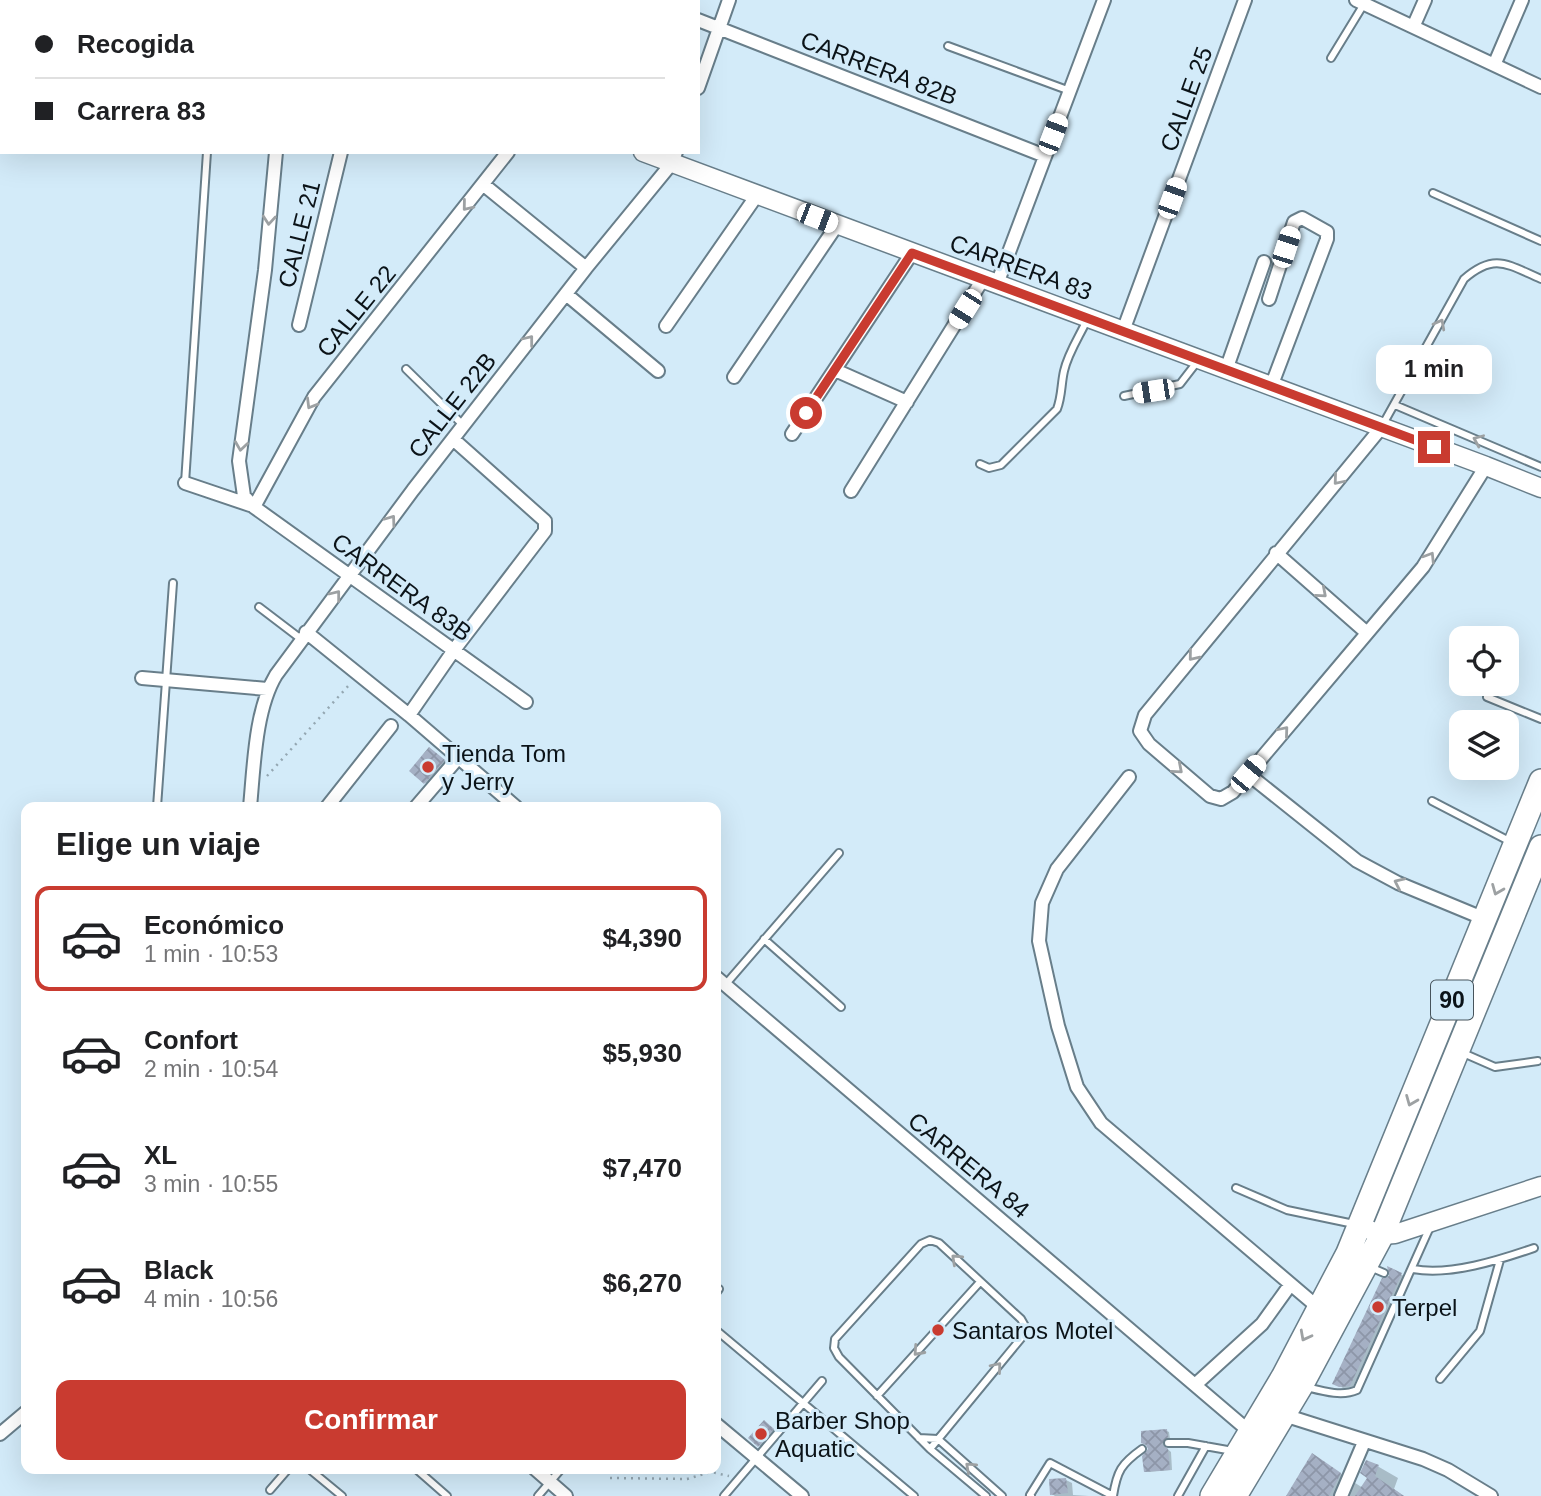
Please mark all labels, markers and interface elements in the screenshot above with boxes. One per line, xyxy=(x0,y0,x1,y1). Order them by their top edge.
street label: CARRERA 82B xyxy=(797,26,961,110)
text: Recogida xyxy=(77,29,194,59)
street label: CALLE 25 xyxy=(1155,43,1217,155)
text: Carrera 83 xyxy=(77,96,206,126)
car xyxy=(1036,111,1071,157)
car xyxy=(1155,175,1190,221)
street label: CALLE 21 xyxy=(273,178,325,290)
one-way arrow xyxy=(462,199,475,211)
car xyxy=(794,201,841,235)
one-way arrow xyxy=(262,214,277,226)
car xyxy=(1270,224,1303,270)
street label: CARRERA 83 xyxy=(946,229,1096,305)
street label: CALLE 22 xyxy=(311,260,401,362)
car xyxy=(945,286,986,332)
one-way arrow xyxy=(1432,319,1445,332)
one-way arrow xyxy=(521,336,534,348)
callout: 1 min xyxy=(1376,346,1492,394)
street label: CALLE 22B xyxy=(403,347,501,463)
text: 1 min xyxy=(1404,356,1464,382)
car xyxy=(1131,377,1176,405)
one-way arrow xyxy=(306,397,319,410)
route start xyxy=(790,397,822,429)
route end xyxy=(1418,431,1450,463)
one-way arrow xyxy=(1473,435,1485,449)
one-way arrow xyxy=(234,440,249,452)
one-way arrow xyxy=(1333,473,1346,485)
one-way arrow xyxy=(382,516,395,528)
street label: CARRERA 83B xyxy=(327,527,477,647)
one-way arrow xyxy=(1421,551,1434,564)
one-way arrow xyxy=(1314,585,1327,597)
one-way arrow xyxy=(327,590,340,602)
map controls xyxy=(1449,626,1519,780)
button: locate xyxy=(1449,626,1519,696)
one-way arrow xyxy=(1189,647,1201,660)
button: layers xyxy=(1449,710,1519,780)
one-way arrow xyxy=(1276,726,1288,739)
place label: Tienda Tom y Jerry xyxy=(442,740,566,795)
car xyxy=(1227,751,1270,797)
marker: Tienda Tom y Jerry xyxy=(420,759,436,775)
one-way arrow xyxy=(1170,761,1183,773)
text: Elige un viaje xyxy=(56,826,261,862)
one-way arrow xyxy=(1394,877,1407,891)
one-way arrow xyxy=(1491,883,1505,895)
icon: car xyxy=(60,907,123,970)
text: Económico xyxy=(144,910,284,940)
text: $4,390 xyxy=(602,923,682,953)
text: 1 min · 10:53 xyxy=(144,941,278,967)
road number: 90 xyxy=(1431,981,1473,1020)
icon: car xyxy=(60,1022,123,1085)
text: Confort xyxy=(144,1025,238,1055)
text: $5,930 xyxy=(602,1038,682,1068)
text: 2 min · 10:54 xyxy=(144,1056,278,1082)
one-way arrow xyxy=(1405,1094,1419,1106)
street label: CARRERA 84 xyxy=(903,1107,1035,1223)
icon: car xyxy=(60,1137,123,1200)
text: XL xyxy=(144,1140,177,1170)
text: $7,470 xyxy=(602,1153,682,1183)
text: 3 min · 10:55 xyxy=(144,1171,278,1197)
icon: car xyxy=(60,1252,123,1315)
text: Black xyxy=(144,1255,213,1285)
one-way arrow xyxy=(951,1255,964,1268)
text: $6,270 xyxy=(602,1268,682,1298)
text: 4 min · 10:56 xyxy=(144,1286,278,1312)
place label: Terpel xyxy=(1392,1294,1457,1321)
marker: Terpel xyxy=(1370,1299,1386,1315)
place label: Santaros Motel xyxy=(952,1317,1113,1344)
marker: Santaros Motel xyxy=(930,1322,946,1338)
one-way arrow xyxy=(1300,1328,1313,1341)
one-way arrow xyxy=(914,1343,926,1356)
one-way arrow xyxy=(989,1363,1002,1375)
button: Confirmar xyxy=(56,1380,686,1460)
place label: Barber Shop Aquatic xyxy=(775,1407,910,1462)
marker: Barber Shop Aquatic xyxy=(753,1426,769,1442)
one-way arrow xyxy=(965,1463,978,1476)

